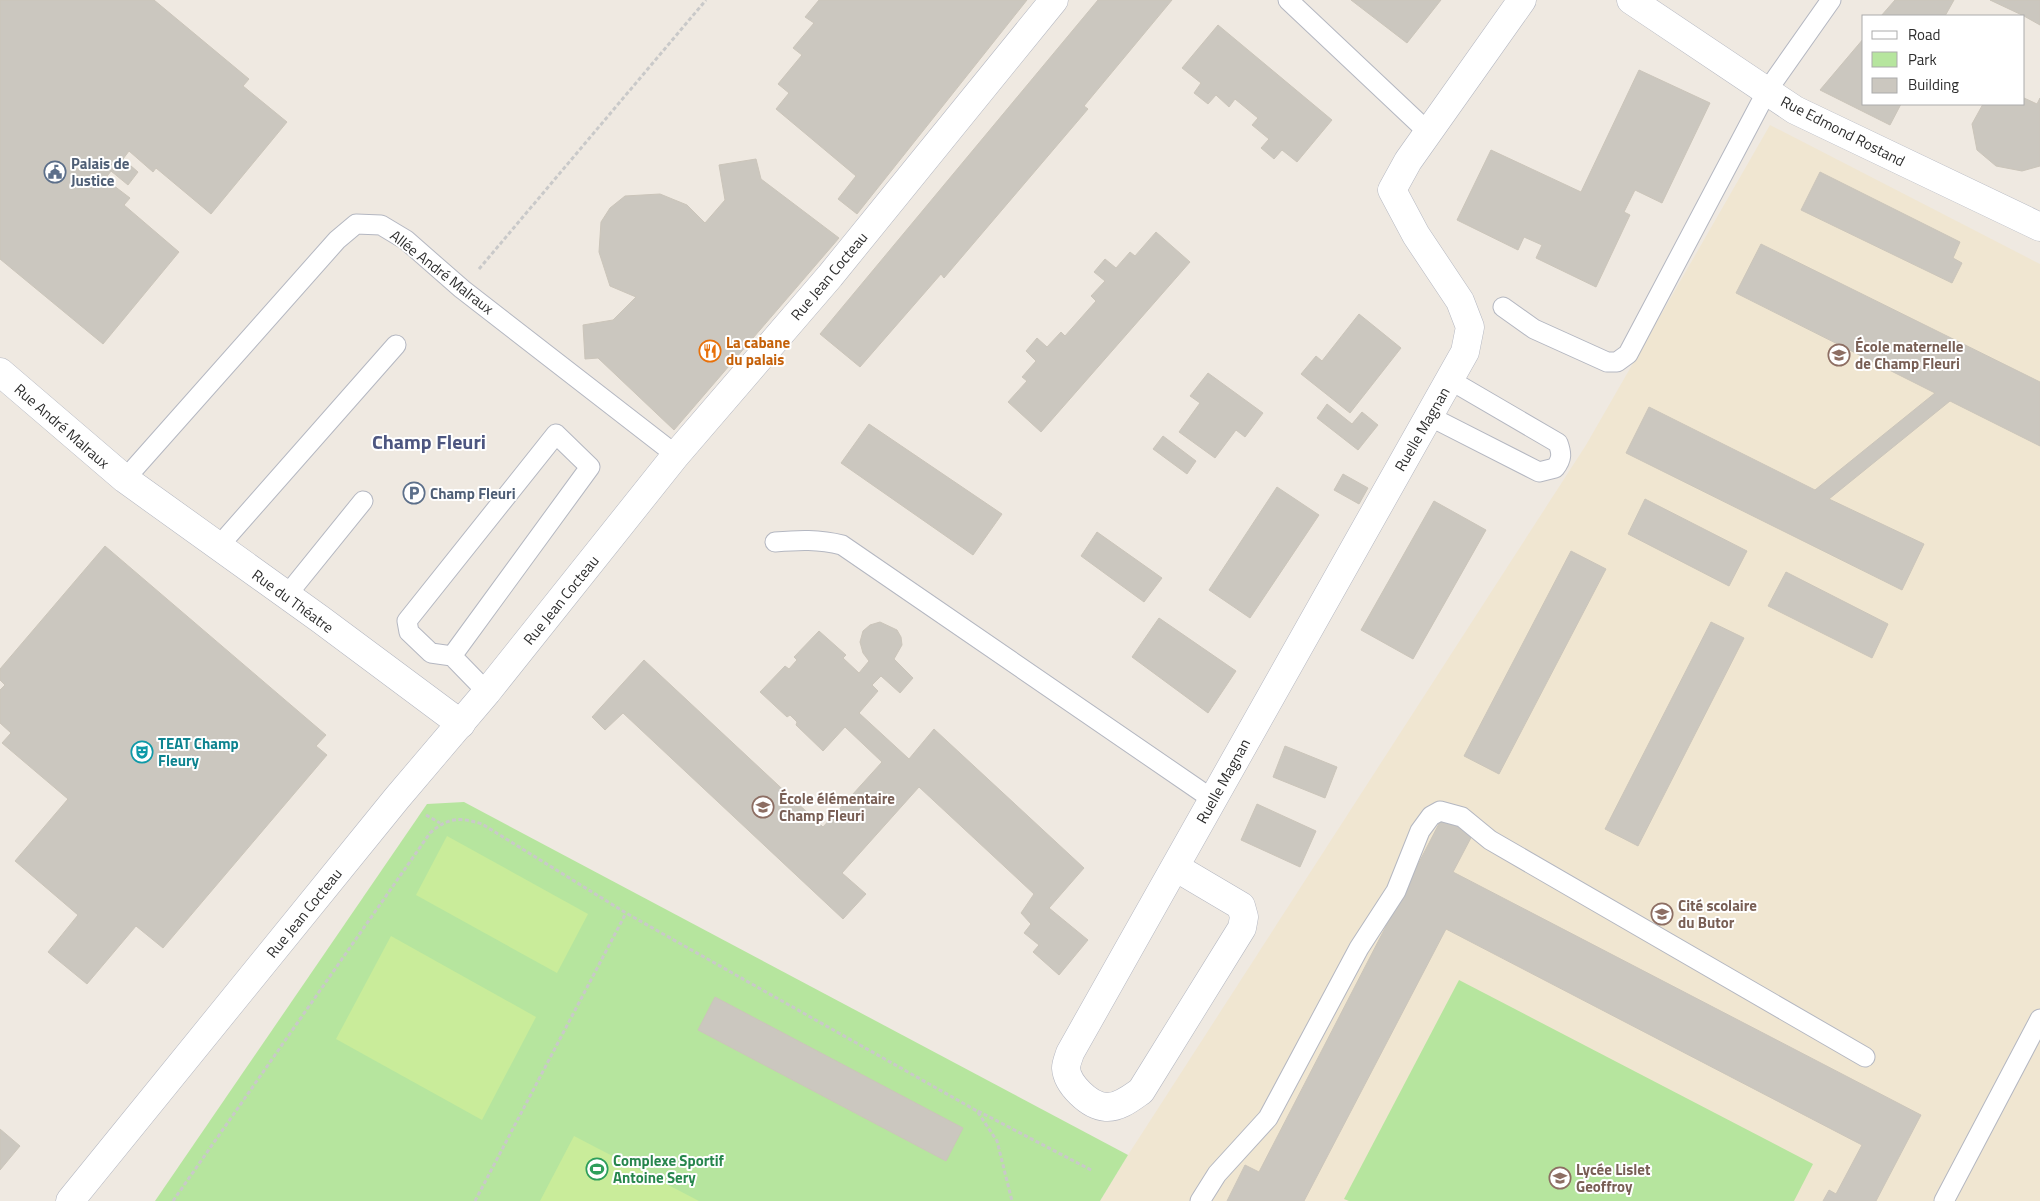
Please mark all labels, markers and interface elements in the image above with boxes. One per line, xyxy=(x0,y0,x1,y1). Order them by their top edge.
legend xyxy=(1862,15,2025,105)
text: Road xyxy=(1908,23,1940,46)
text: Park xyxy=(1908,48,1937,71)
text: Building xyxy=(1908,73,1959,96)
street label: Rue Edmond Rostand xyxy=(1777,90,1909,172)
place label: Palais de Justice xyxy=(71,152,130,192)
public building icon: Palais de Justice xyxy=(43,160,67,184)
street label: Allée André Malraux xyxy=(385,224,499,320)
street label: Rue Jean Cocteau xyxy=(785,227,873,325)
place label: La cabane du palais xyxy=(726,331,791,371)
place label: École maternelle de Champ Fleuri xyxy=(1855,335,1964,375)
restaurant icon: La cabane du palais xyxy=(698,339,722,363)
school or university icon: École maternelle de Champ Fleuri xyxy=(1827,343,1851,367)
street label: Rue André Malraux xyxy=(9,378,115,474)
street label: Ruelle Magnan xyxy=(1389,383,1455,475)
district label: Champ Fleuri xyxy=(372,426,486,457)
parking icon: Champ Fleuri xyxy=(402,481,426,505)
place label: Champ Fleuri xyxy=(430,482,516,505)
street label: Rue Jean Cocteau xyxy=(518,550,604,650)
street label: Rue du Théatre xyxy=(247,563,339,639)
place label: TEAT Champ Fleury xyxy=(158,732,239,772)
street label: Ruelle Magnan xyxy=(1190,734,1256,828)
theatre icon: TEAT Champ Fleury xyxy=(130,740,154,764)
place label: École élémentaire Champ Fleuri xyxy=(779,787,895,827)
school or university icon: École élémentaire Champ Fleuri xyxy=(751,795,775,819)
street label: Rue Jean Cocteau xyxy=(261,863,347,963)
place label: Cité scolaire du Butor xyxy=(1678,894,1757,934)
school or university icon: Cité scolaire du Butor xyxy=(1650,902,1674,926)
place label: Complexe Sportif Antoine Sery xyxy=(613,1149,725,1189)
sports icon: Complexe Sportif Antoine Sery xyxy=(585,1157,609,1181)
place label: Lycée Lislet Geoffroy xyxy=(1576,1158,1651,1198)
school or university icon: Lycée Lislet Geoffroy xyxy=(1548,1166,1572,1190)

